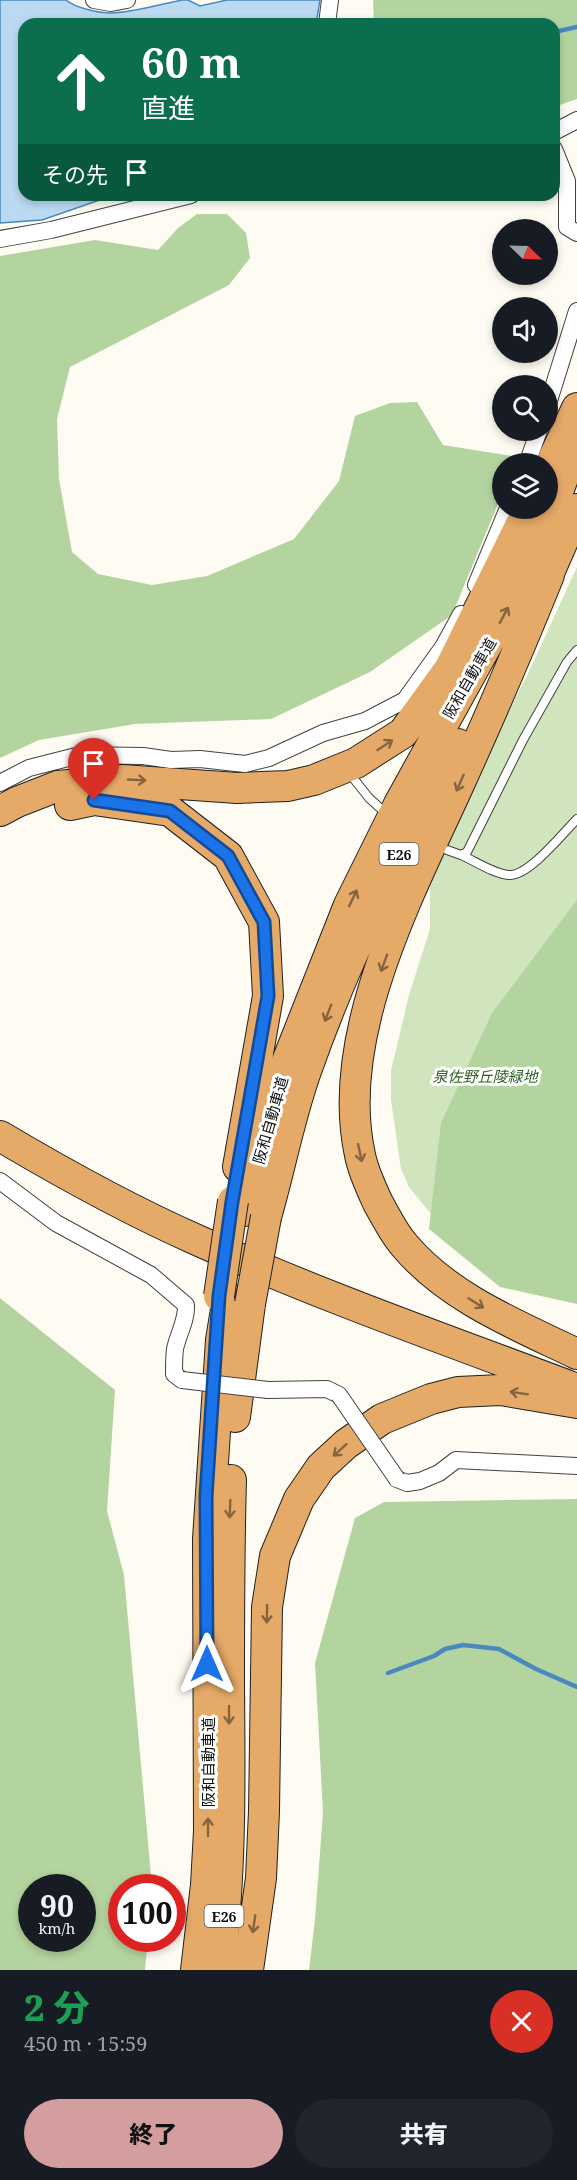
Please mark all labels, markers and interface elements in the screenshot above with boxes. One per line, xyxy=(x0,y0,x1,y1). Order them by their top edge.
text: 60 m xyxy=(141,33,241,90)
icon: ahead xyxy=(42,42,120,120)
text: 直進 xyxy=(141,89,195,126)
icon: arrive xyxy=(120,156,153,189)
text: その先 xyxy=(42,159,108,189)
north arrow xyxy=(492,219,558,285)
map controls xyxy=(492,219,558,519)
button: sound xyxy=(492,297,558,363)
button: search xyxy=(492,375,558,441)
button: layers xyxy=(492,453,558,519)
one-way arrow xyxy=(498,607,510,624)
street label: 阪和自動車道 xyxy=(438,634,500,722)
pin xyxy=(68,738,119,800)
one-way arrow xyxy=(377,738,394,751)
icon: arrive xyxy=(77,747,110,780)
one-way arrow xyxy=(454,774,465,792)
one-way arrow xyxy=(127,775,147,786)
road number: E26 xyxy=(380,843,418,865)
one-way arrow xyxy=(348,889,359,907)
one-way arrow xyxy=(377,953,388,972)
one-way arrow xyxy=(322,1003,333,1021)
park label: 泉佐野丘陵緑地 xyxy=(432,1066,539,1086)
street label: 阪和自動車道 xyxy=(248,1074,292,1166)
one-way arrow xyxy=(355,1143,366,1163)
one-way arrow xyxy=(467,1297,484,1309)
one-way arrow xyxy=(510,1387,530,1398)
one-way arrow xyxy=(333,1443,348,1457)
one-way arrow xyxy=(225,1498,236,1518)
one-way arrow xyxy=(261,1604,273,1624)
position arrow xyxy=(175,1632,239,1696)
one-way arrow xyxy=(223,1704,235,1724)
street label: 阪和自動車道 xyxy=(198,1717,218,1807)
one-way arrow xyxy=(202,1818,214,1838)
speed limit sign: 100 xyxy=(108,1874,186,1952)
text: 90 xyxy=(40,1885,74,1926)
road number: E26 xyxy=(204,1905,244,1927)
one-way arrow xyxy=(249,1914,260,1933)
text: km/h xyxy=(39,1918,75,1938)
text: 2 分 xyxy=(24,1983,90,2032)
button: close xyxy=(490,1990,553,2053)
text: 450 m · 15:59 xyxy=(24,2030,147,2057)
button: 終了 xyxy=(24,2099,283,2168)
button: 共有 xyxy=(295,2099,553,2168)

